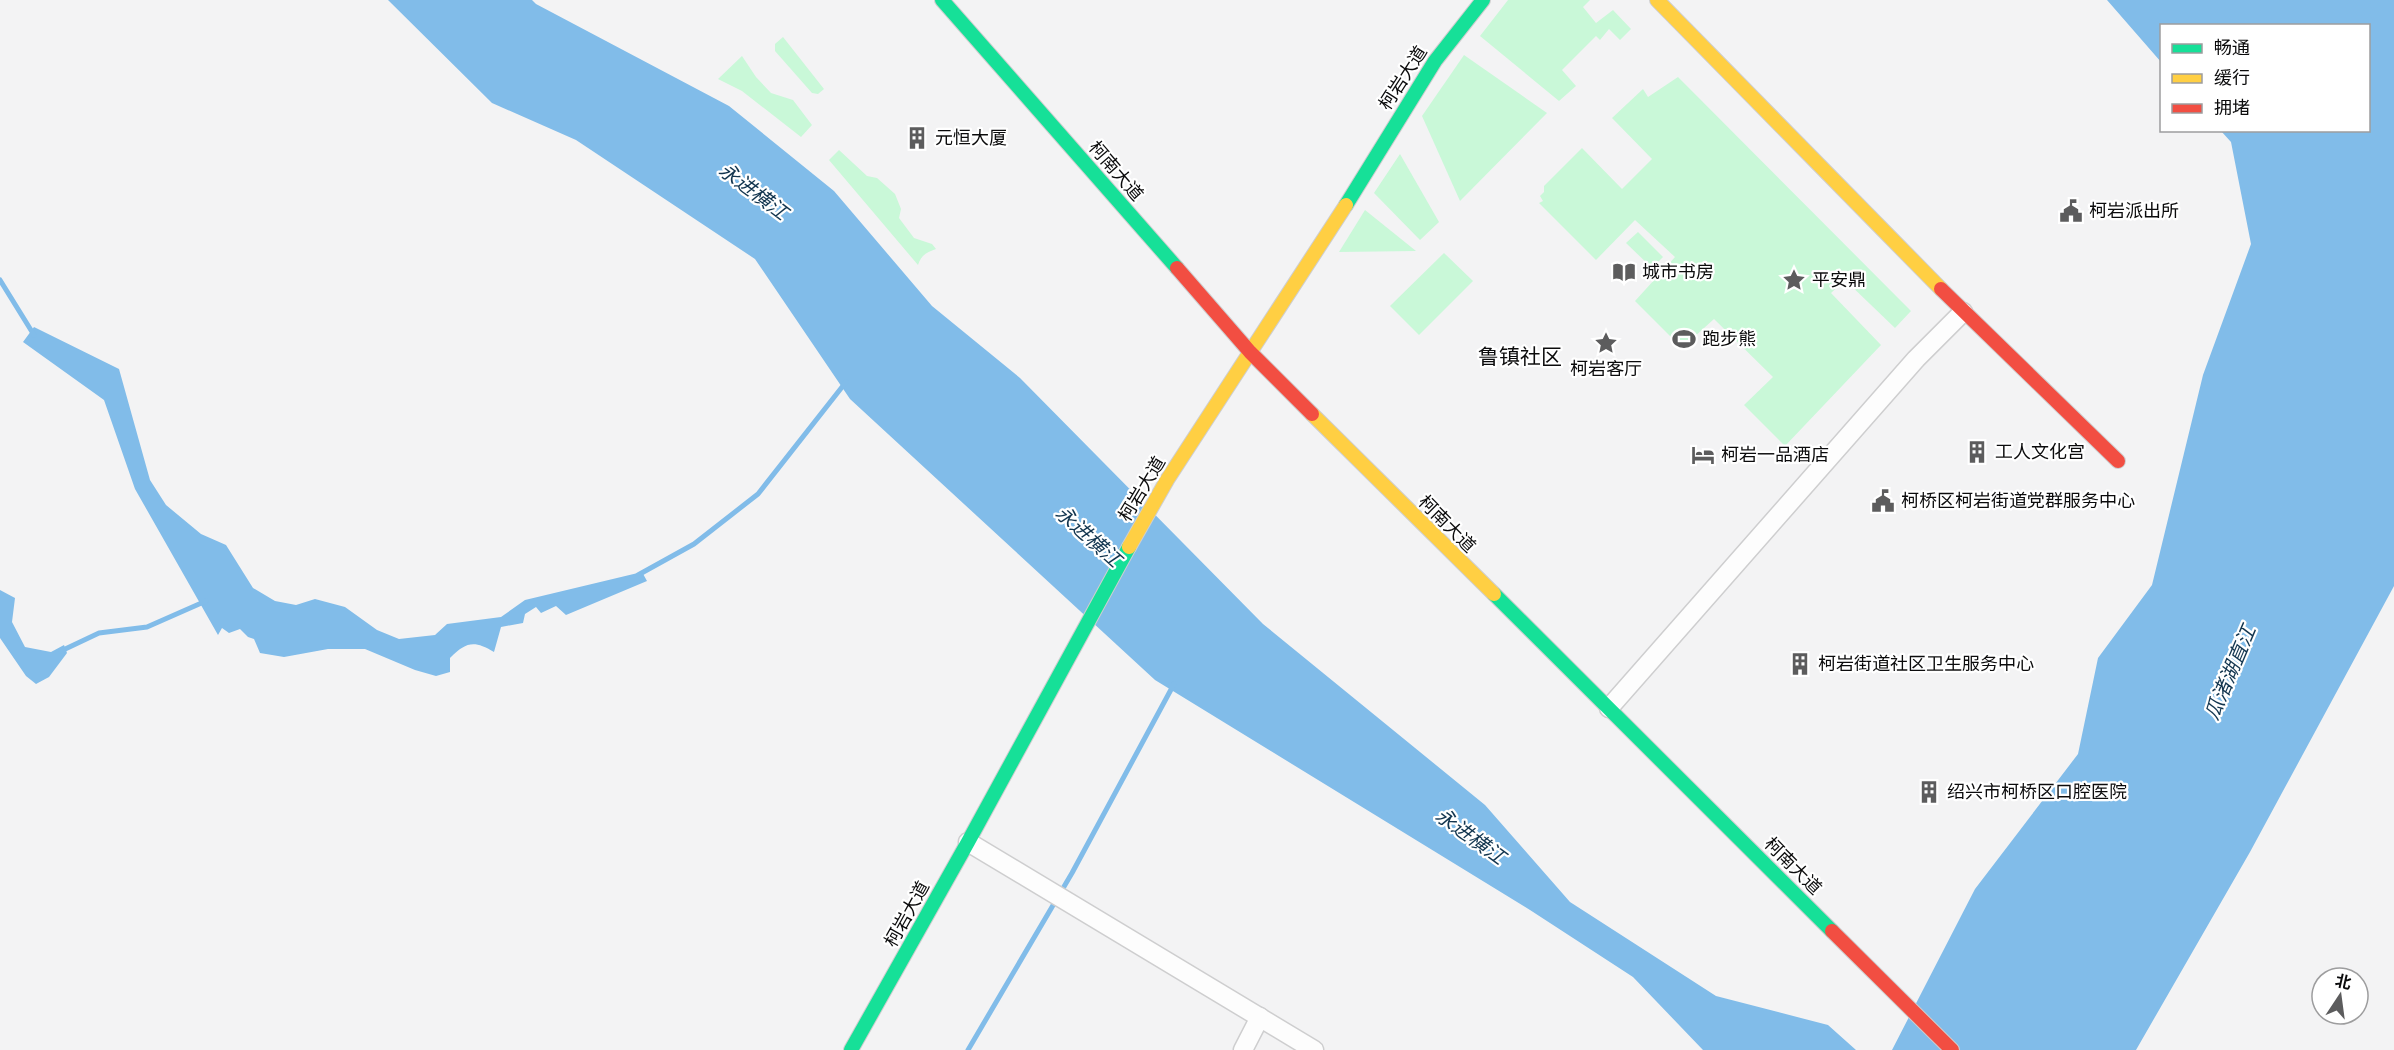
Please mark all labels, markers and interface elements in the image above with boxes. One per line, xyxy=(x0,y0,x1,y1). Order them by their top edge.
legend xyxy=(2160,24,2370,132)
text: 畅通 xyxy=(2214,37,2250,59)
street label: 柯岩大道 xyxy=(1374,42,1432,114)
text: 缓行 xyxy=(2214,67,2250,89)
text: 拥堵 xyxy=(2214,97,2250,119)
building icon: 元恒大厦 xyxy=(904,125,930,151)
place label: 元恒大厦 xyxy=(935,127,1007,149)
street label: 柯南大道 xyxy=(1084,137,1148,205)
water label: 永进横江 xyxy=(714,158,794,227)
public building icon: 柯岩派出所 xyxy=(2058,198,2084,224)
place label: 柯岩派出所 xyxy=(2089,200,2179,222)
library icon: 城市书房 xyxy=(1611,259,1637,285)
place label: 城市书房 xyxy=(1642,261,1714,283)
place icon: 平安鼎 xyxy=(1781,267,1807,293)
place label: 平安鼎 xyxy=(1812,269,1866,291)
sports icon: 跑步熊 xyxy=(1671,326,1697,352)
place label: 跑步熊 xyxy=(1702,328,1756,350)
place icon: 柯岩客厅 xyxy=(1593,330,1619,356)
district label: 鲁镇社区 xyxy=(1478,345,1562,370)
place label: 柯岩客厅 xyxy=(1570,358,1642,380)
building icon: 工人文化宫 xyxy=(1964,439,1990,465)
place label: 工人文化宫 xyxy=(1995,441,2085,463)
hotel icon: 柯岩一品酒店 xyxy=(1690,442,1716,468)
place label: 柯岩一品酒店 xyxy=(1721,444,1829,466)
street label: 柯岩大道 xyxy=(1114,452,1170,526)
public building icon: 柯桥区柯岩街道党群服务中心 xyxy=(1870,488,1896,514)
place label: 柯桥区柯岩街道党群服务中心 xyxy=(1901,490,2135,512)
street label: 柯南大道 xyxy=(1414,491,1480,557)
water label: 永进横江 xyxy=(1050,501,1127,574)
water label: 瓜渚湖直江 xyxy=(2200,620,2262,724)
building icon: 柯岩街道社区卫生服务中心 xyxy=(1787,651,1813,677)
place label: 柯岩街道社区卫生服务中心 xyxy=(1818,653,2034,675)
building icon: 绍兴市柯桥区口腔医院 xyxy=(1916,779,1942,805)
place label: 绍兴市柯桥区口腔医院 xyxy=(1947,781,2127,803)
water label: 永进横江 xyxy=(1431,804,1511,871)
street label: 柯南大道 xyxy=(1760,833,1826,899)
street label: 柯岩大道 xyxy=(880,877,934,951)
north arrow xyxy=(2310,966,2370,1026)
text: 北 xyxy=(2333,971,2353,994)

